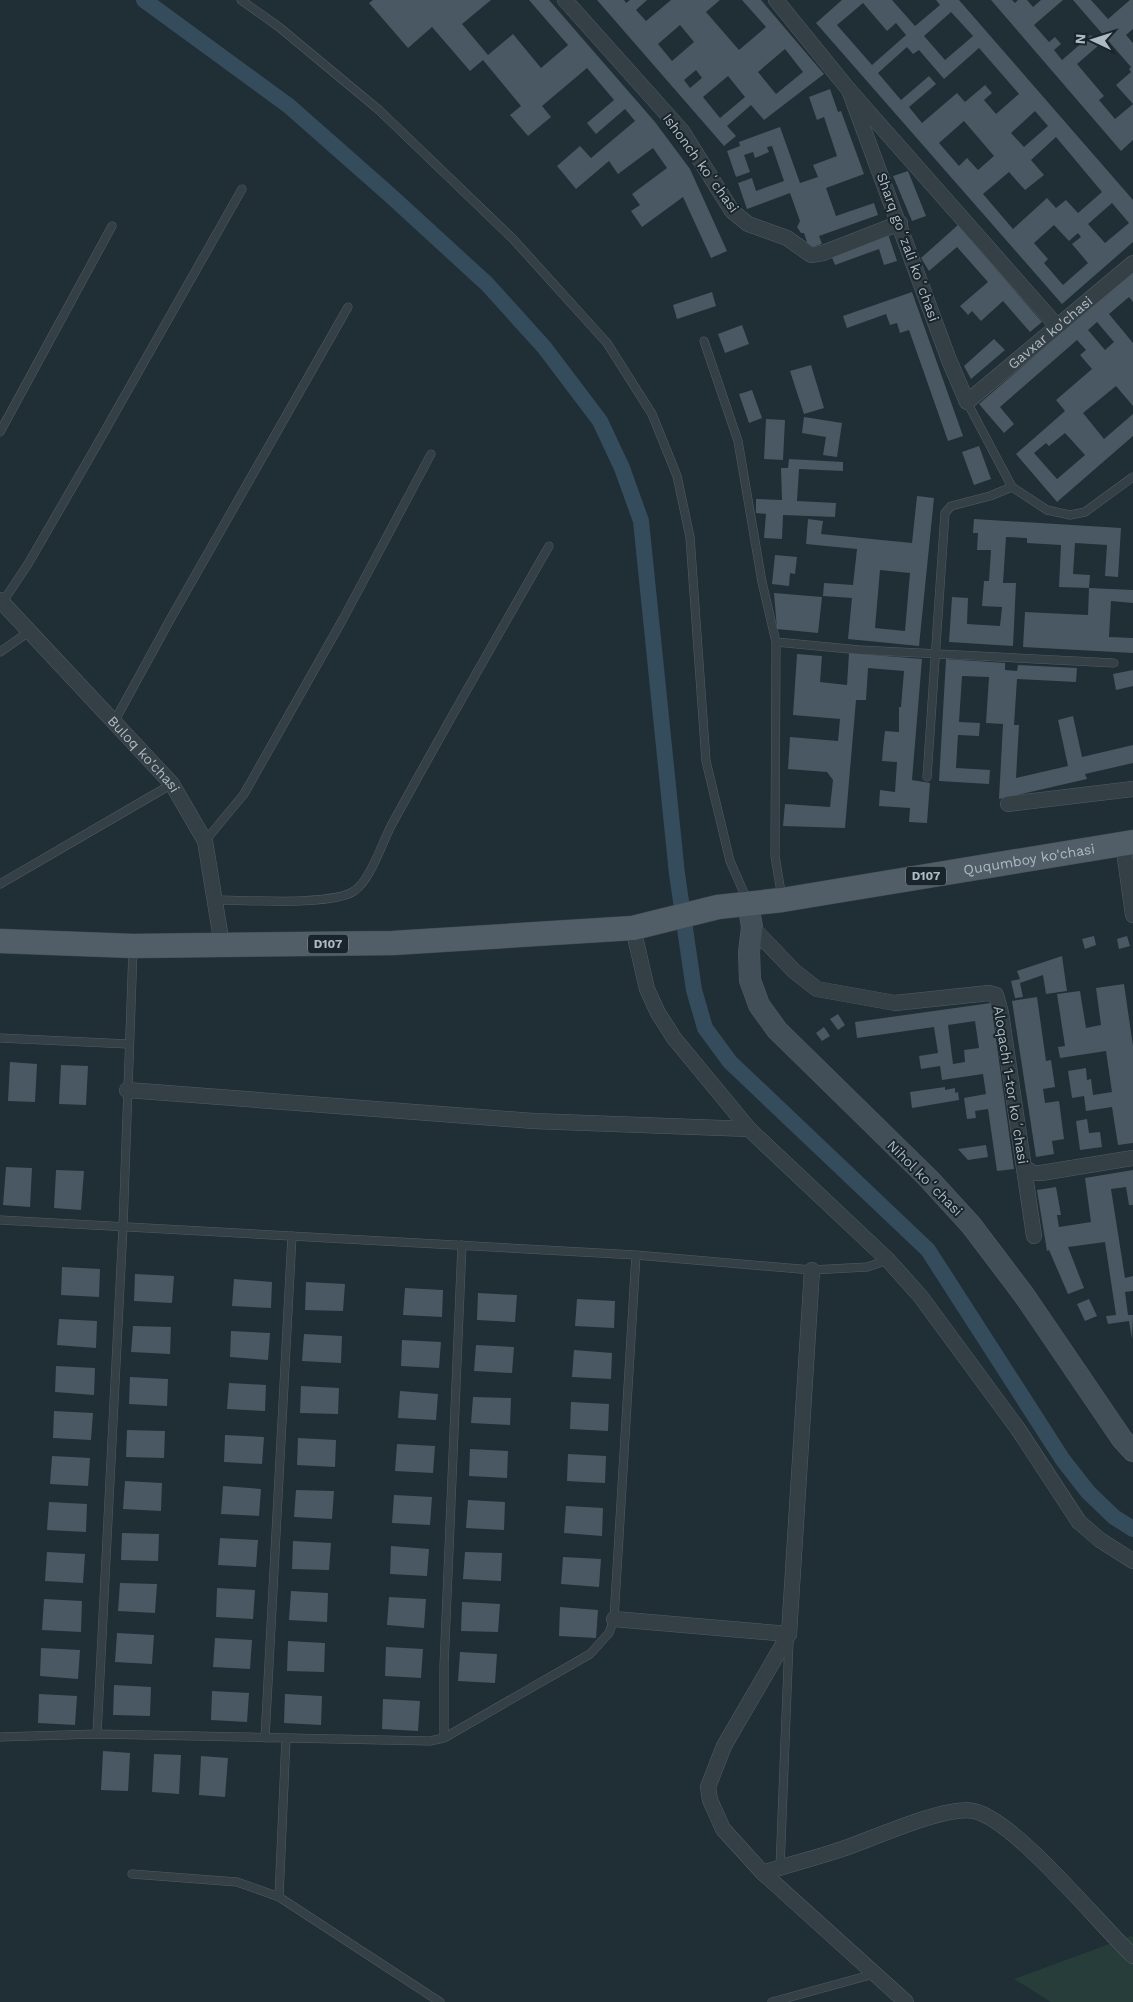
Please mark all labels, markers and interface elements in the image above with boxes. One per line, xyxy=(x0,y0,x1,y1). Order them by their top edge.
north arrow xyxy=(1068,15,1118,65)
text: N xyxy=(1072,33,1088,45)
street label: Ishonch koʻchasi xyxy=(660,110,742,216)
street label: Sharq goʻzali koʻchasi xyxy=(874,170,942,324)
street label: Gavxar ko'chasi xyxy=(1005,293,1095,372)
street label: Buloq ko'chasi xyxy=(105,713,183,795)
street label: Ququmboy ko'chasi xyxy=(962,840,1096,878)
road number: D107 xyxy=(906,866,946,886)
road number: D107 xyxy=(308,934,348,954)
street label: Aloqachi 1-tor koʻchasi xyxy=(991,1005,1031,1165)
street label: Nihol koʻchasi xyxy=(884,1137,966,1219)

